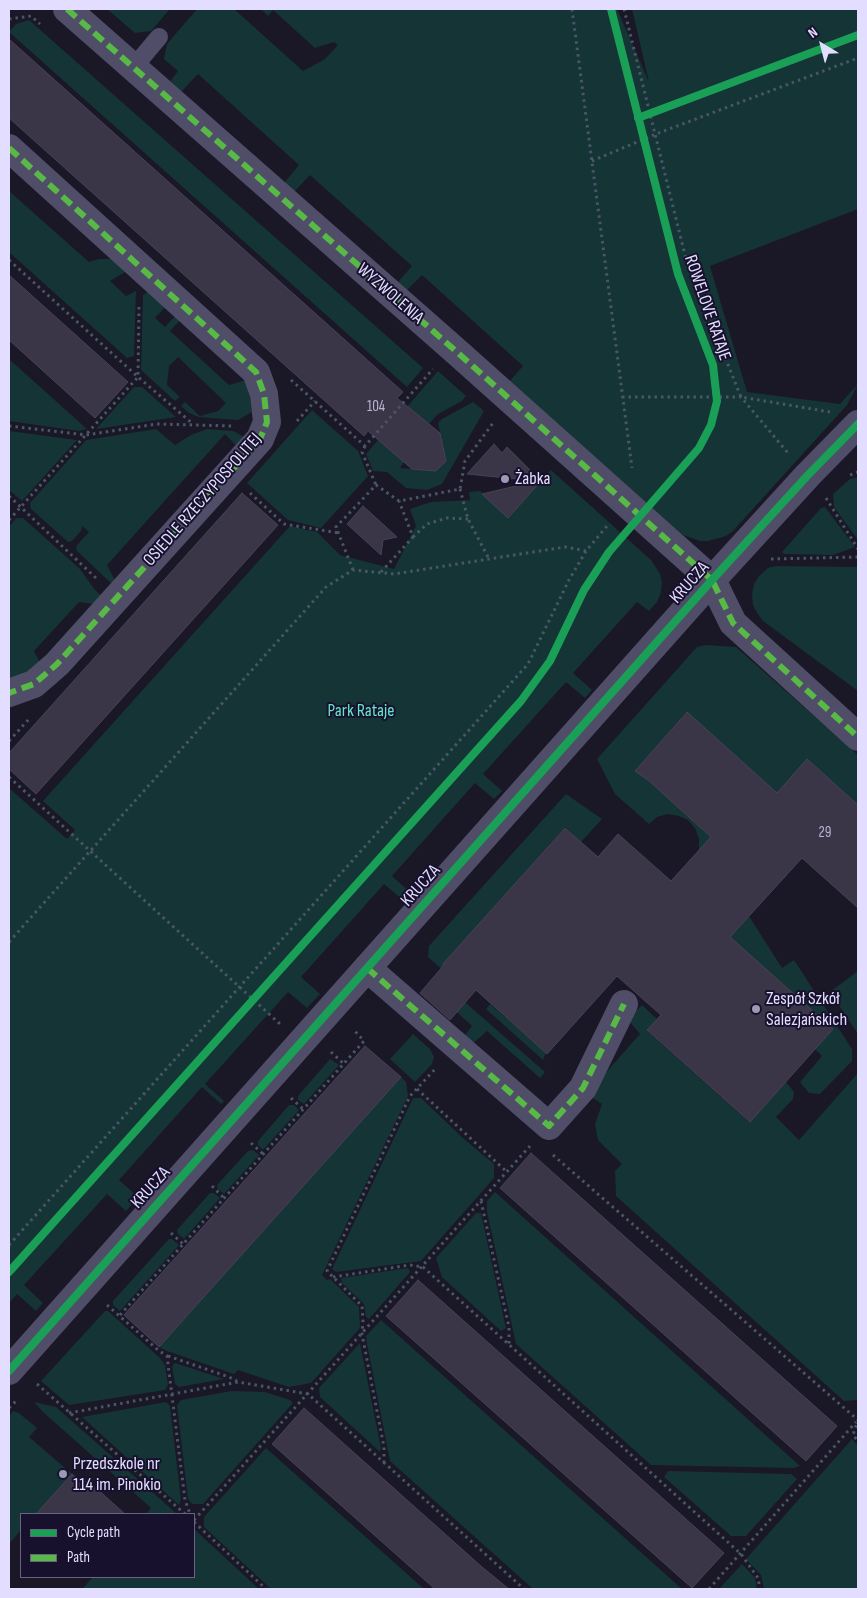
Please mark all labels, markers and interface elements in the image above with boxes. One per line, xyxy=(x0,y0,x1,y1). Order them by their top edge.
north arrow xyxy=(797,20,847,70)
text: N xyxy=(805,24,821,42)
street label: ROWELOVE RATAJE xyxy=(679,252,735,364)
street label: WYZWOLENIA xyxy=(352,259,428,329)
house number: 104 xyxy=(367,398,385,416)
street label: OSIEDLE RZECZYPOSPOLITEJ xyxy=(139,429,267,571)
place label: Żabka xyxy=(515,468,550,490)
marker: Żabka xyxy=(499,473,511,485)
street label: KRUCZA xyxy=(666,558,714,608)
park label: Park Rataje xyxy=(328,700,394,722)
house number: 29 xyxy=(819,824,831,842)
street label: KRUCZA xyxy=(397,861,445,911)
place label: Zespół Szkół Salezjańskich xyxy=(766,988,847,1030)
marker: Zespół Szkół Salezjańskich xyxy=(750,1003,762,1015)
street label: KRUCZA xyxy=(127,1163,175,1213)
place label: Przedszkole nr 114 im. Pinokio xyxy=(73,1453,161,1496)
marker: Przedszkole nr 114 im. Pinokio xyxy=(57,1468,69,1480)
legend xyxy=(20,1513,195,1578)
text: Cycle path xyxy=(67,1523,120,1542)
text: Path xyxy=(67,1548,90,1567)

